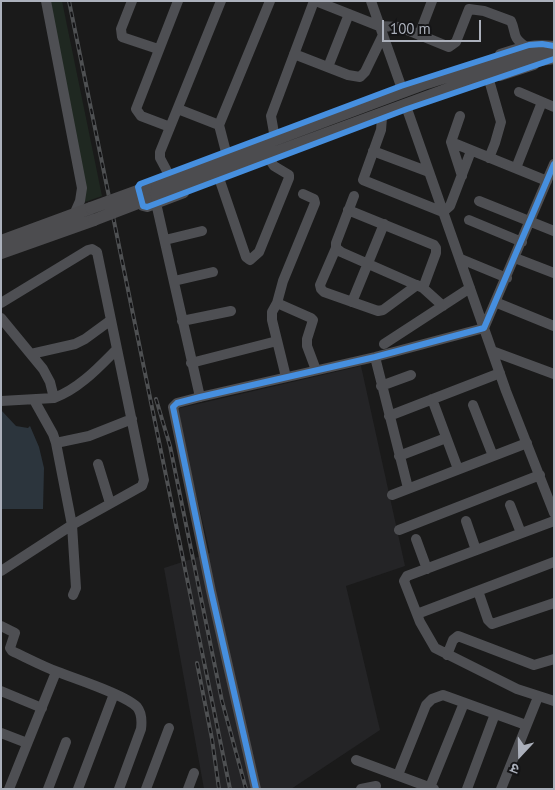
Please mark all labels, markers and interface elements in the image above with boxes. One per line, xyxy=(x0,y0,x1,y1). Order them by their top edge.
scale bar xyxy=(385,10,484,42)
text: 100 m xyxy=(390,19,431,38)
north arrow xyxy=(495,730,545,780)
text: उ xyxy=(508,759,522,779)

